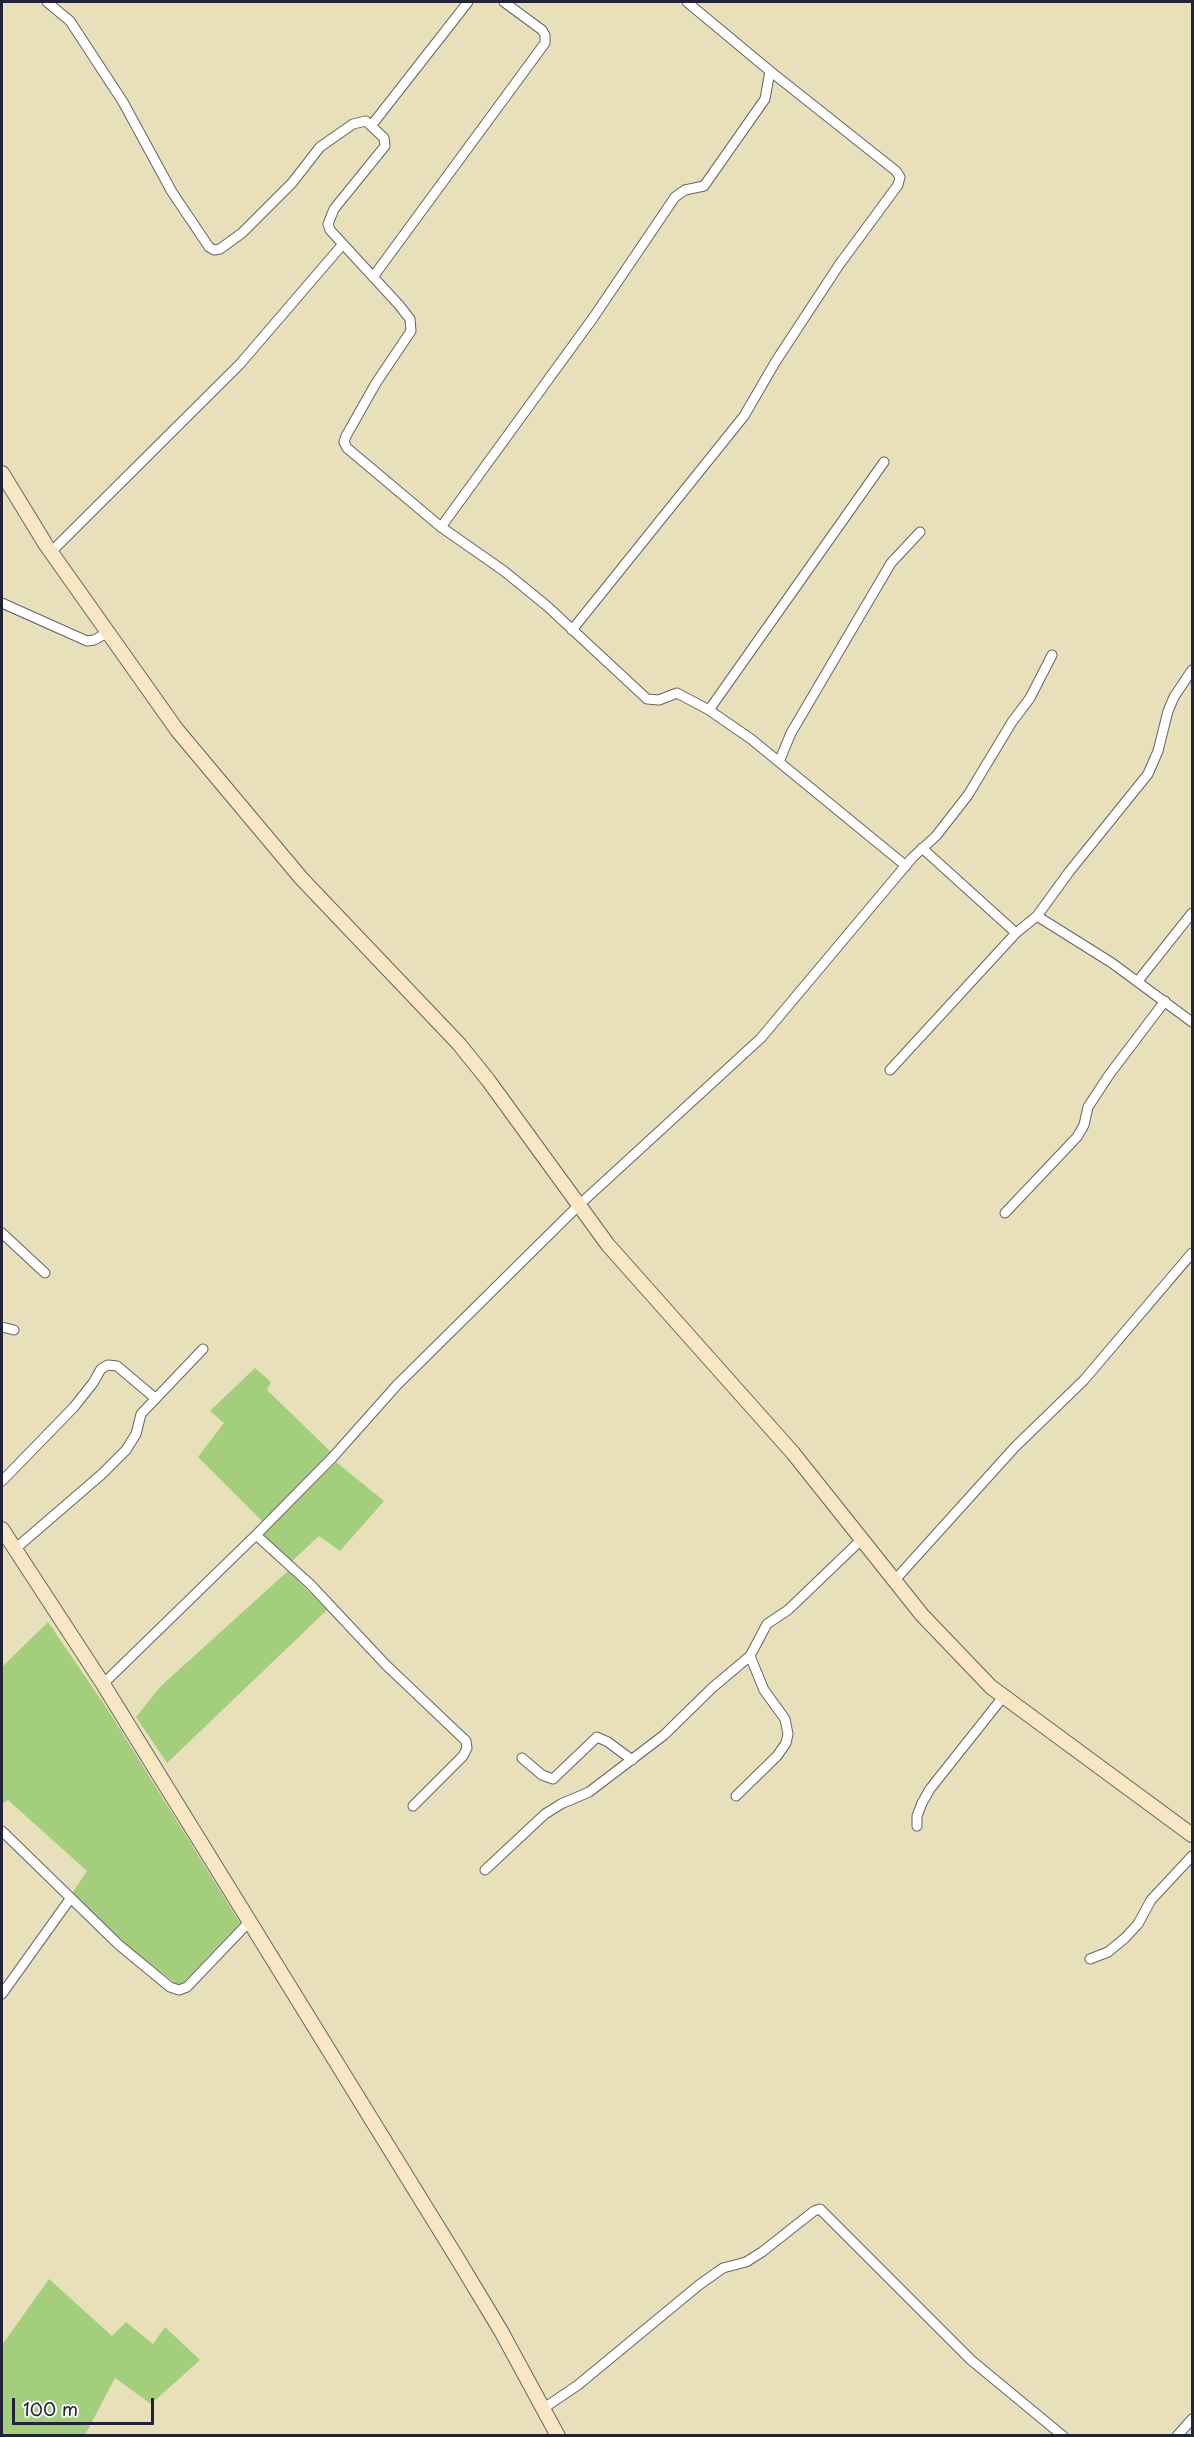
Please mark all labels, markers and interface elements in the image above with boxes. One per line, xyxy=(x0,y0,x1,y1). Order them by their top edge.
scale bar xyxy=(15,2386,158,2424)
text: 100 m xyxy=(23,2395,78,2422)

